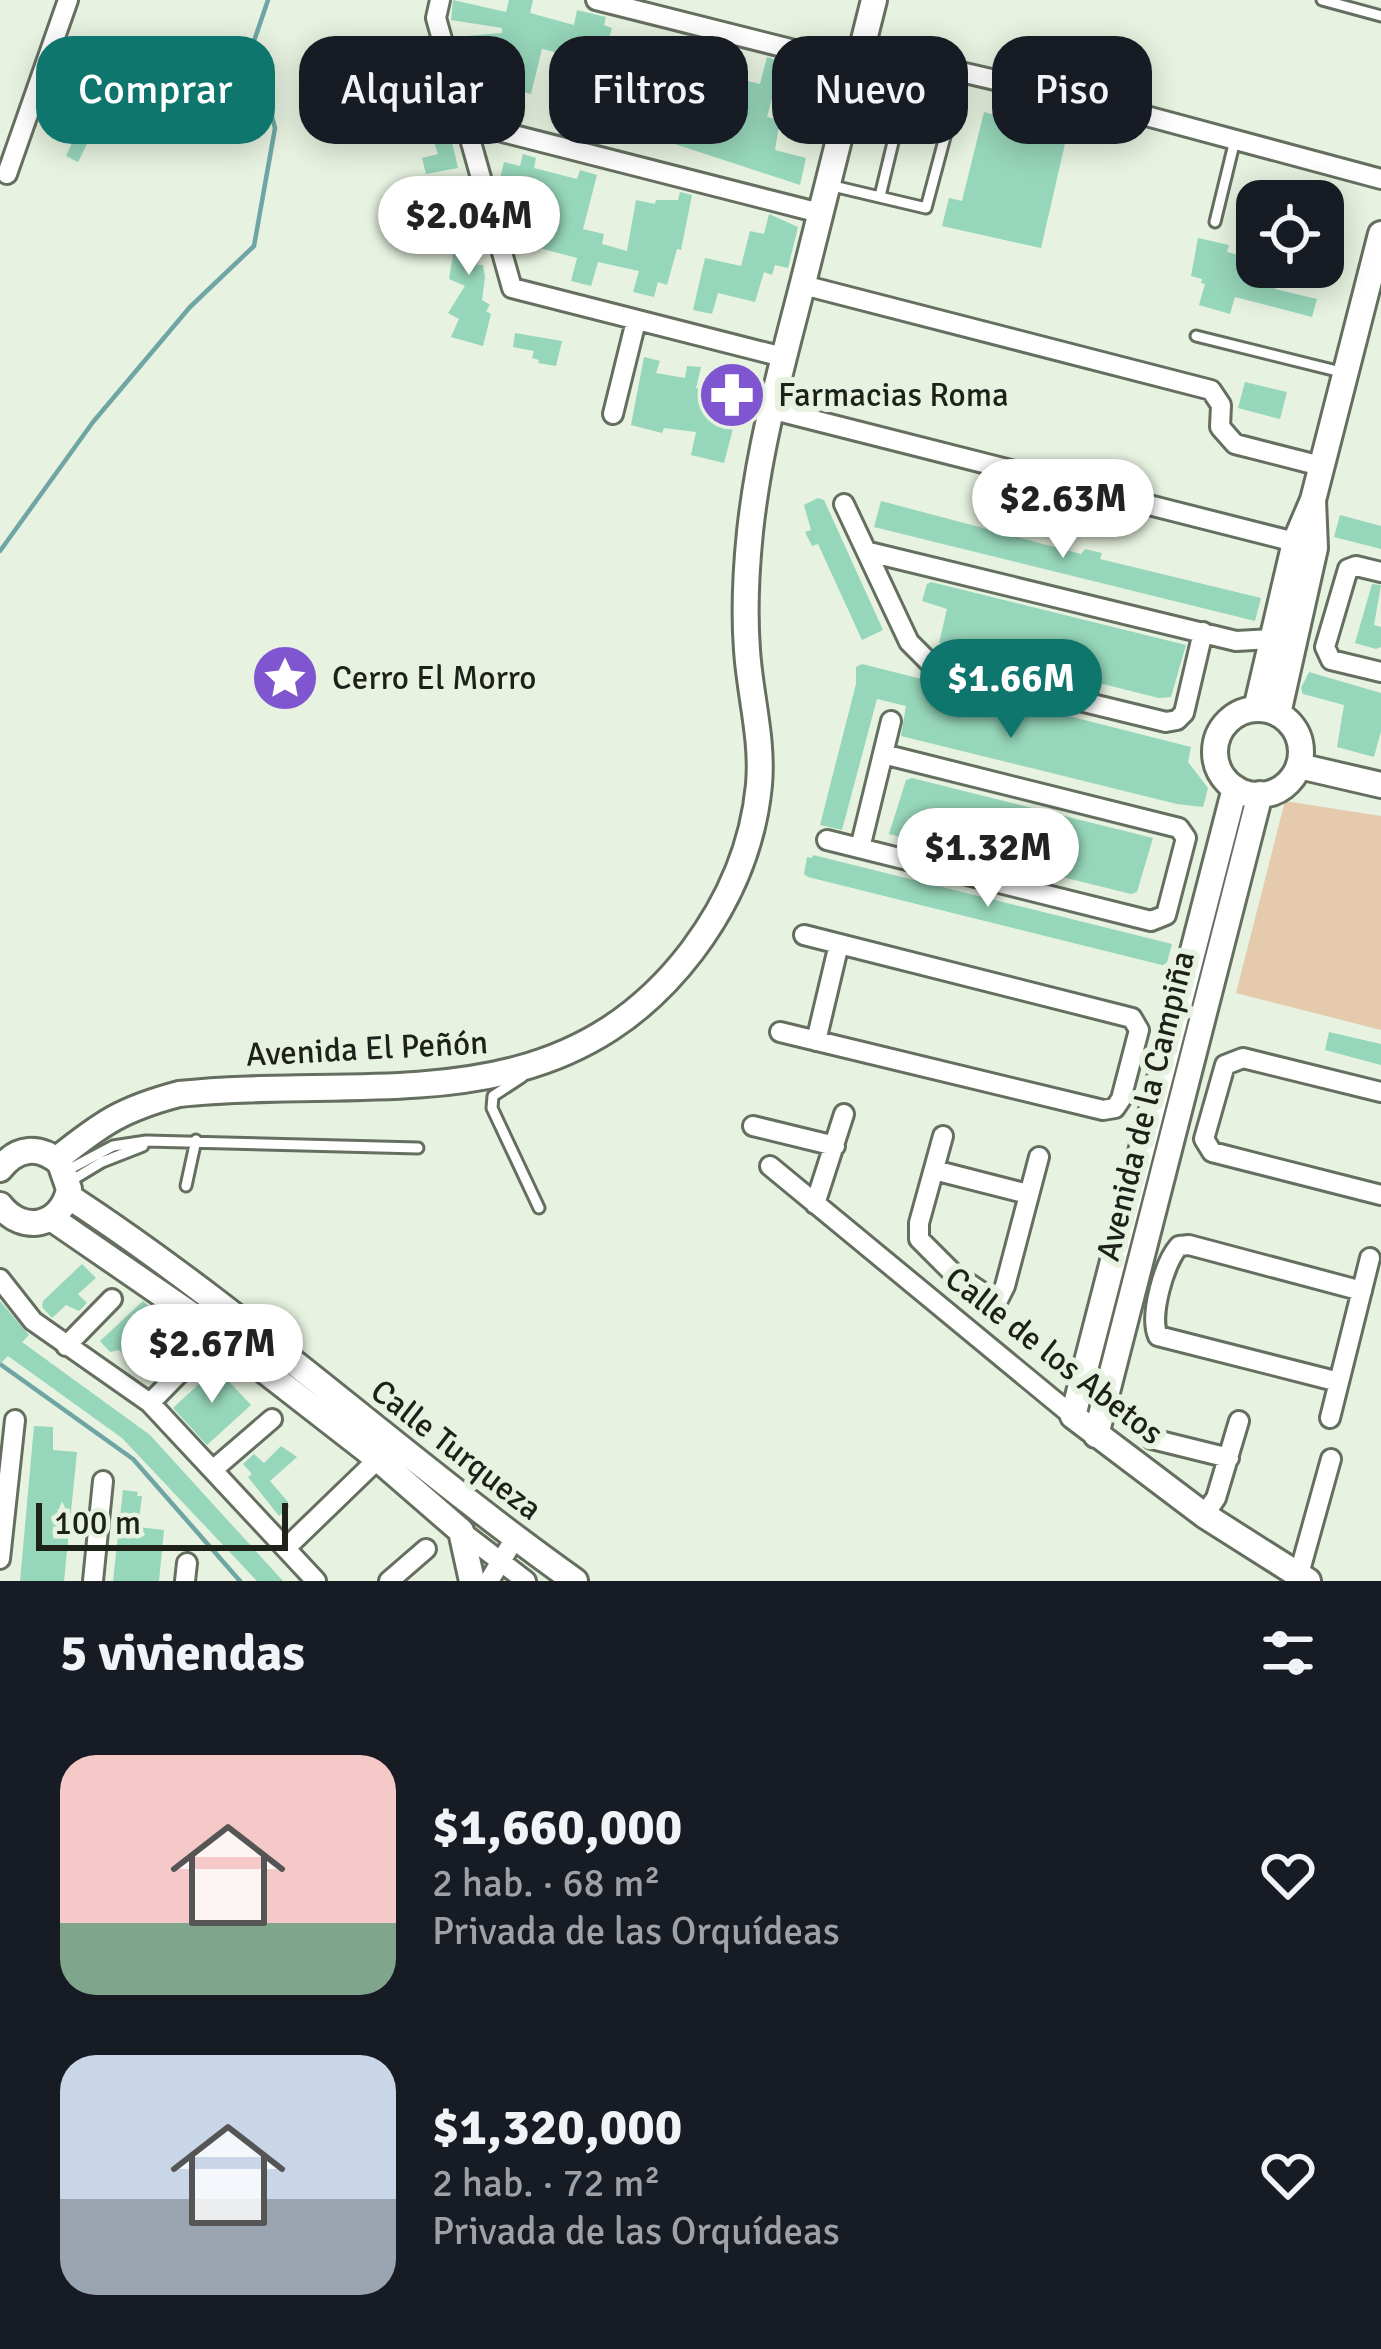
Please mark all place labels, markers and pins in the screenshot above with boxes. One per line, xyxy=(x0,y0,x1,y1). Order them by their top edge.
pin: $2.04M xyxy=(371,176,567,278)
pharmacy icon: Farmacias Roma xyxy=(697,360,767,430)
place label: Farmacias Roma xyxy=(778,375,1009,416)
pin: $2.63M xyxy=(965,459,1161,561)
pin: $1.66M xyxy=(913,639,1109,741)
place icon: Cerro El Morro xyxy=(250,643,320,713)
place label: Cerro El Morro xyxy=(332,658,537,699)
pin: $1.32M xyxy=(890,808,1086,910)
pin: $2.67M xyxy=(114,1304,310,1406)

